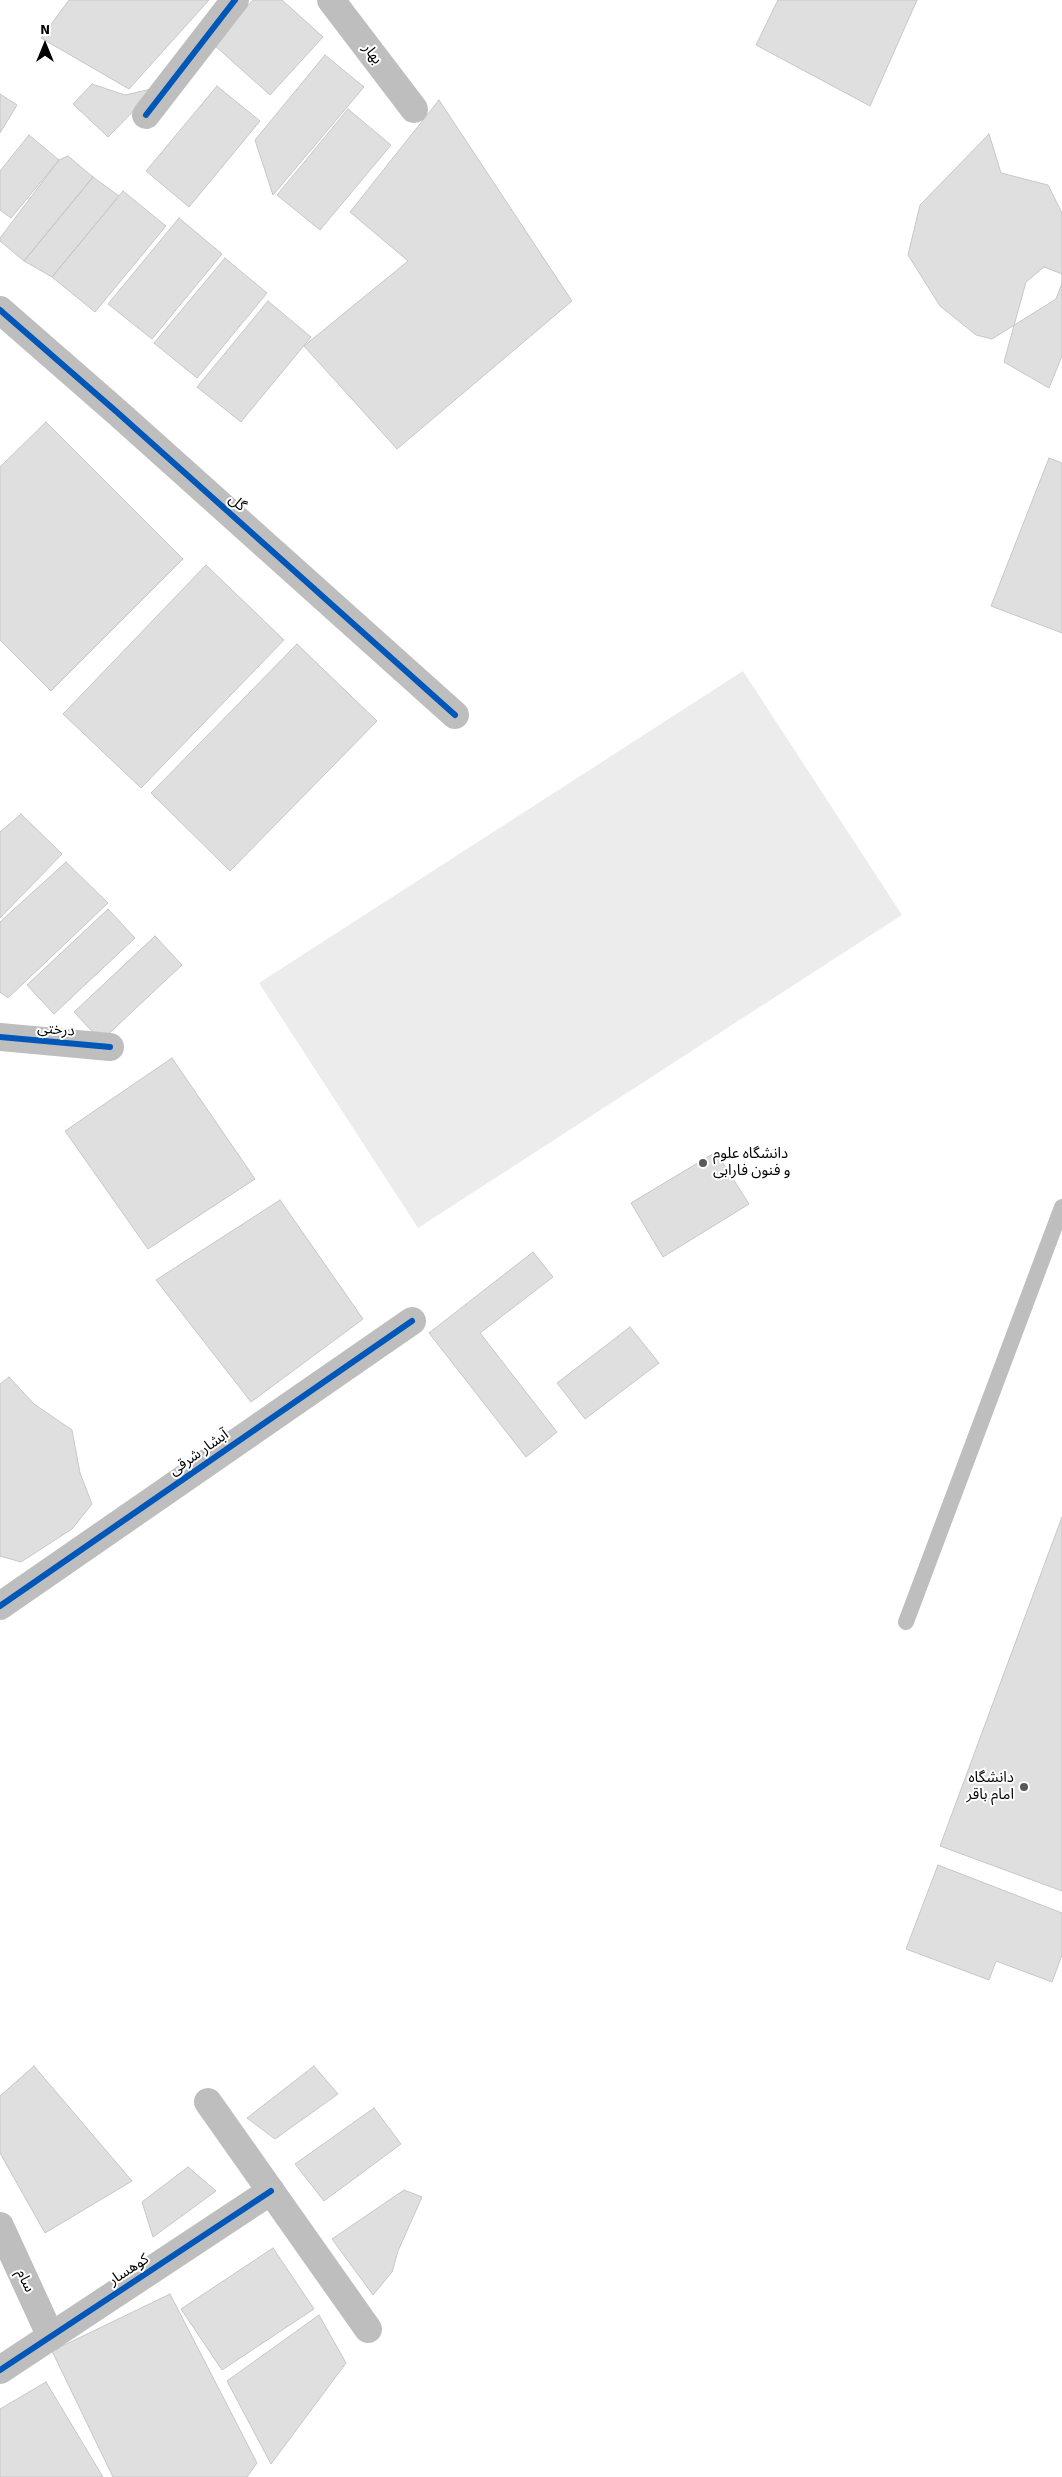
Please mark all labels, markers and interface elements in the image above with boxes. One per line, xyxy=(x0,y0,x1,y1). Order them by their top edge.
north arrow xyxy=(20,20,70,70)
text: N xyxy=(40,21,50,38)
street label: بهار xyxy=(358,40,386,68)
street label: گل xyxy=(225,491,249,515)
street label: درختی xyxy=(37,1019,75,1041)
place label: دانشگاه علوم و فنون فارابی xyxy=(713,1145,790,1180)
marker: دانشگاه علوم و فنون فارابی xyxy=(697,1157,709,1169)
street label: آبشار شرقی xyxy=(166,1426,232,1480)
place label: دانشگاه امام باقر xyxy=(967,1769,1014,1804)
marker: دانشگاه امام باقر xyxy=(1018,1781,1030,1793)
street label: کوهسار xyxy=(105,2250,153,2290)
street label: سام xyxy=(12,2267,38,2295)

